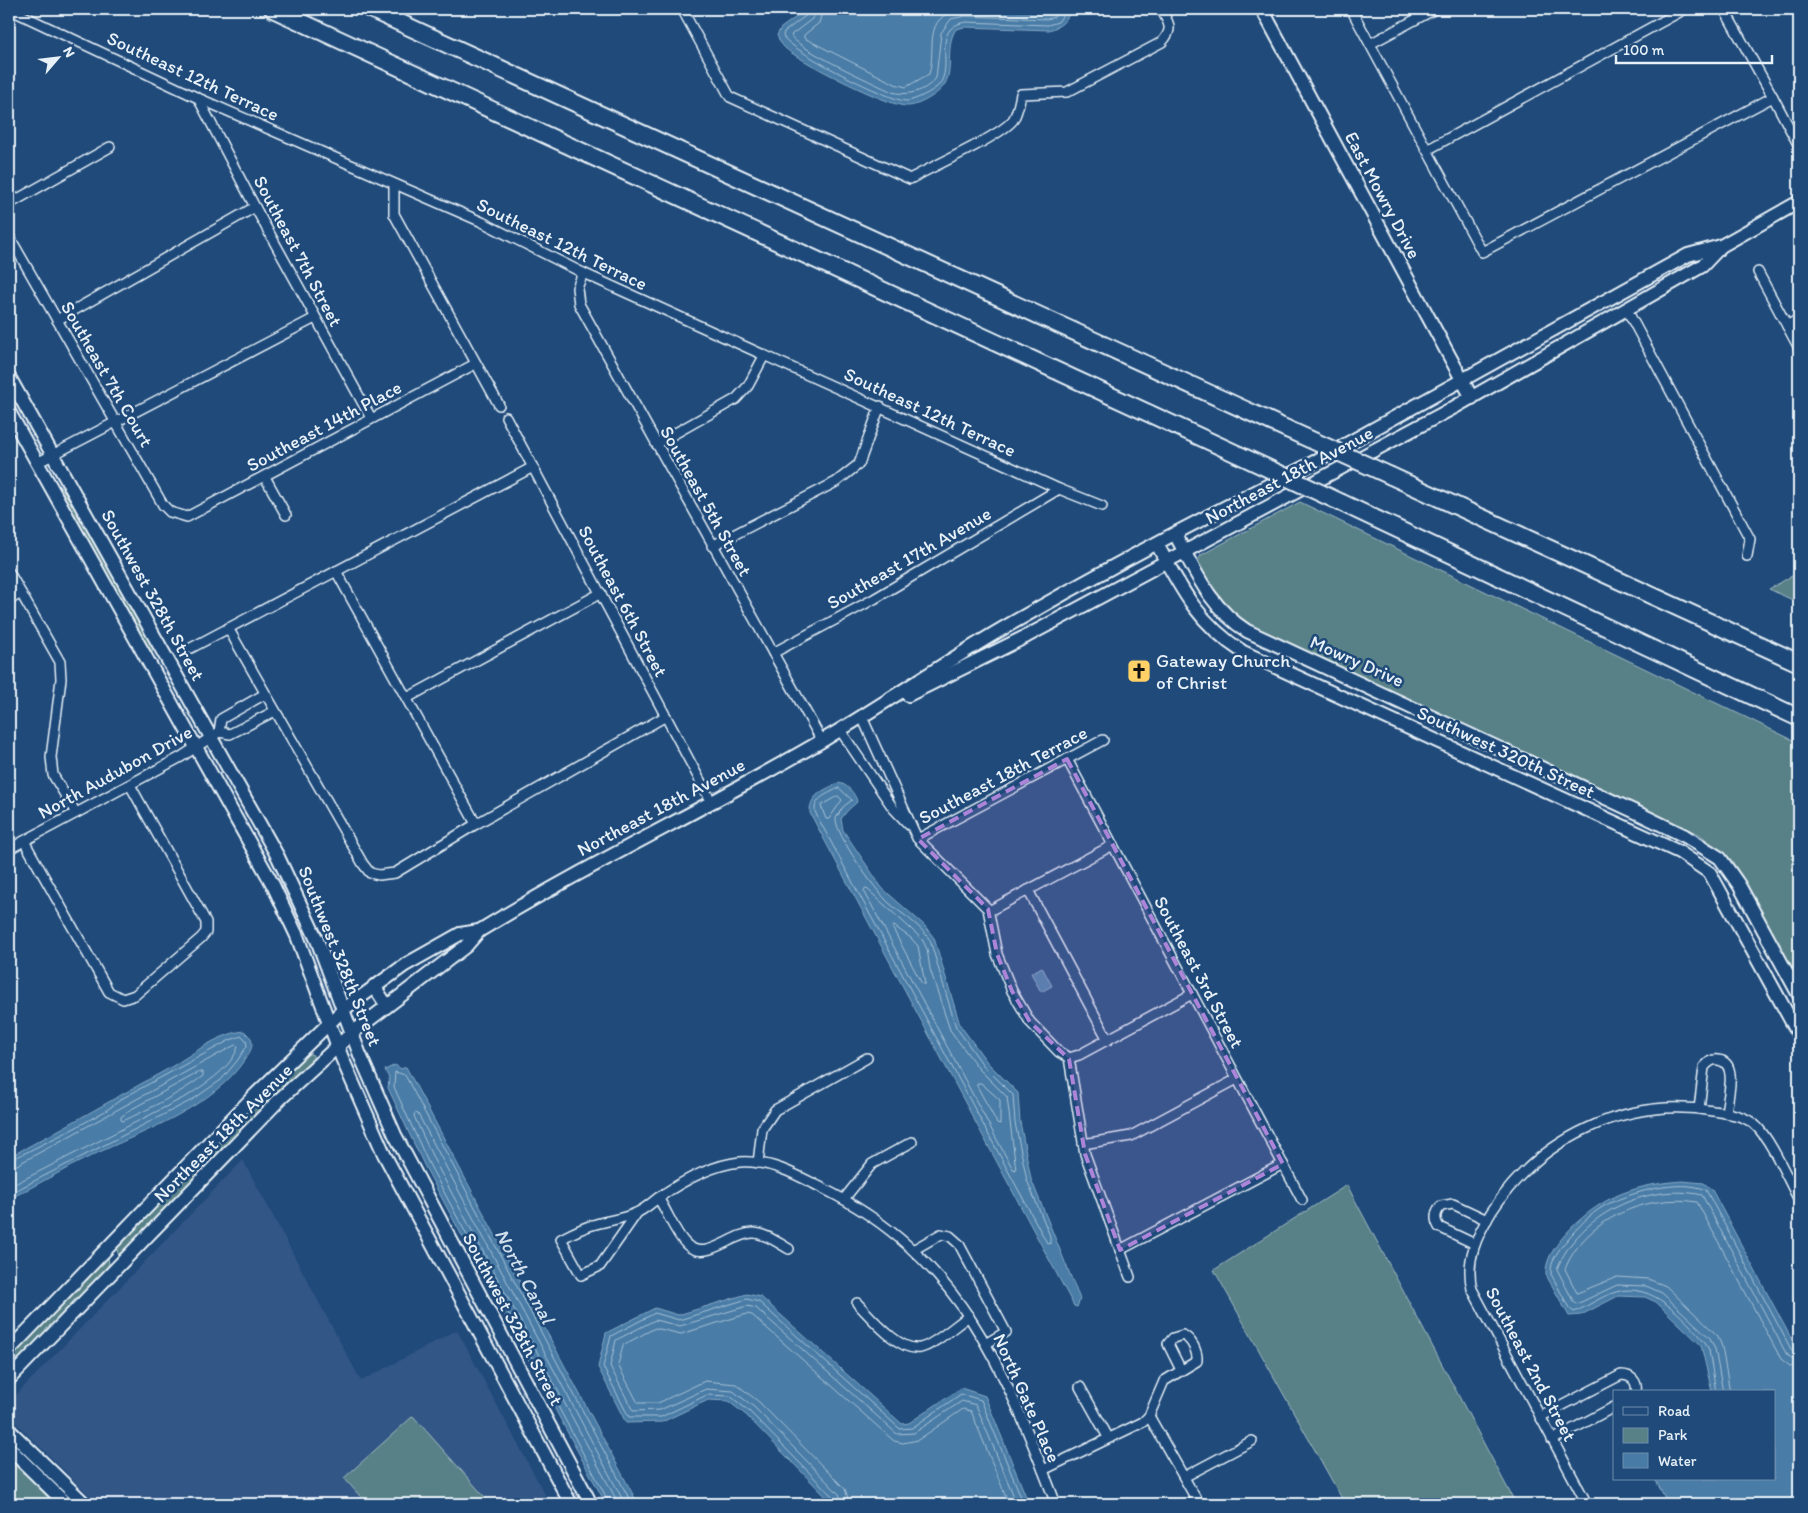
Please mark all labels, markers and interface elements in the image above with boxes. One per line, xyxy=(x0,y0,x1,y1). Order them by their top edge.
street label: Southeast 12th Terrace xyxy=(103,26,283,126)
north arrow xyxy=(32,32,82,82)
scale bar xyxy=(1616,32,1772,64)
text: 100 m xyxy=(1623,41,1665,59)
text: N xyxy=(59,44,79,60)
street label: East Mowry Drive xyxy=(1340,127,1426,263)
street label: Southeast 7th Street xyxy=(248,172,348,330)
street label: Southeast 12th Terrace xyxy=(473,193,651,295)
street label: Southeast 7th Court xyxy=(56,297,158,451)
street label: Southeast 12th Terrace xyxy=(840,362,1020,462)
street label: Southeast 14th Place xyxy=(243,375,405,477)
street label: Northeast 18th Avenue xyxy=(1201,421,1377,529)
street label: Southeast 5th Street xyxy=(655,422,757,580)
street label: Southeast 17th Avenue xyxy=(823,502,995,614)
street label: Southwest 328th Street xyxy=(96,505,210,685)
street label: Southeast 6th Street xyxy=(573,521,673,681)
street label: Mowry Drive xyxy=(1307,630,1407,692)
place label: Gateway Church of Christ xyxy=(1156,649,1291,694)
church icon: Gateway Church of Christ xyxy=(1126,658,1152,684)
street label: Southwest 320th Street xyxy=(1413,701,1599,803)
street label: North Audubon Drive xyxy=(34,720,196,824)
street label: Southeast 18th Terrace xyxy=(915,721,1091,829)
street label: Northeast 18th Avenue xyxy=(573,753,749,861)
street label: Southwest 328th Street xyxy=(293,862,387,1050)
street label: Southeast 3rd Street xyxy=(1149,892,1249,1052)
street label: Northeast 18th Avenue xyxy=(149,1059,297,1207)
water label: North Canal xyxy=(490,1224,561,1329)
street label: Southwest 328th Street xyxy=(458,1229,568,1409)
street label: Southeast 2nd Street xyxy=(1481,1283,1581,1445)
street label: North Gate Place xyxy=(988,1330,1066,1466)
legend xyxy=(1613,1390,1776,1480)
text: Road xyxy=(1658,1402,1691,1420)
text: Park xyxy=(1658,1426,1688,1444)
text: Water xyxy=(1658,1452,1697,1470)

